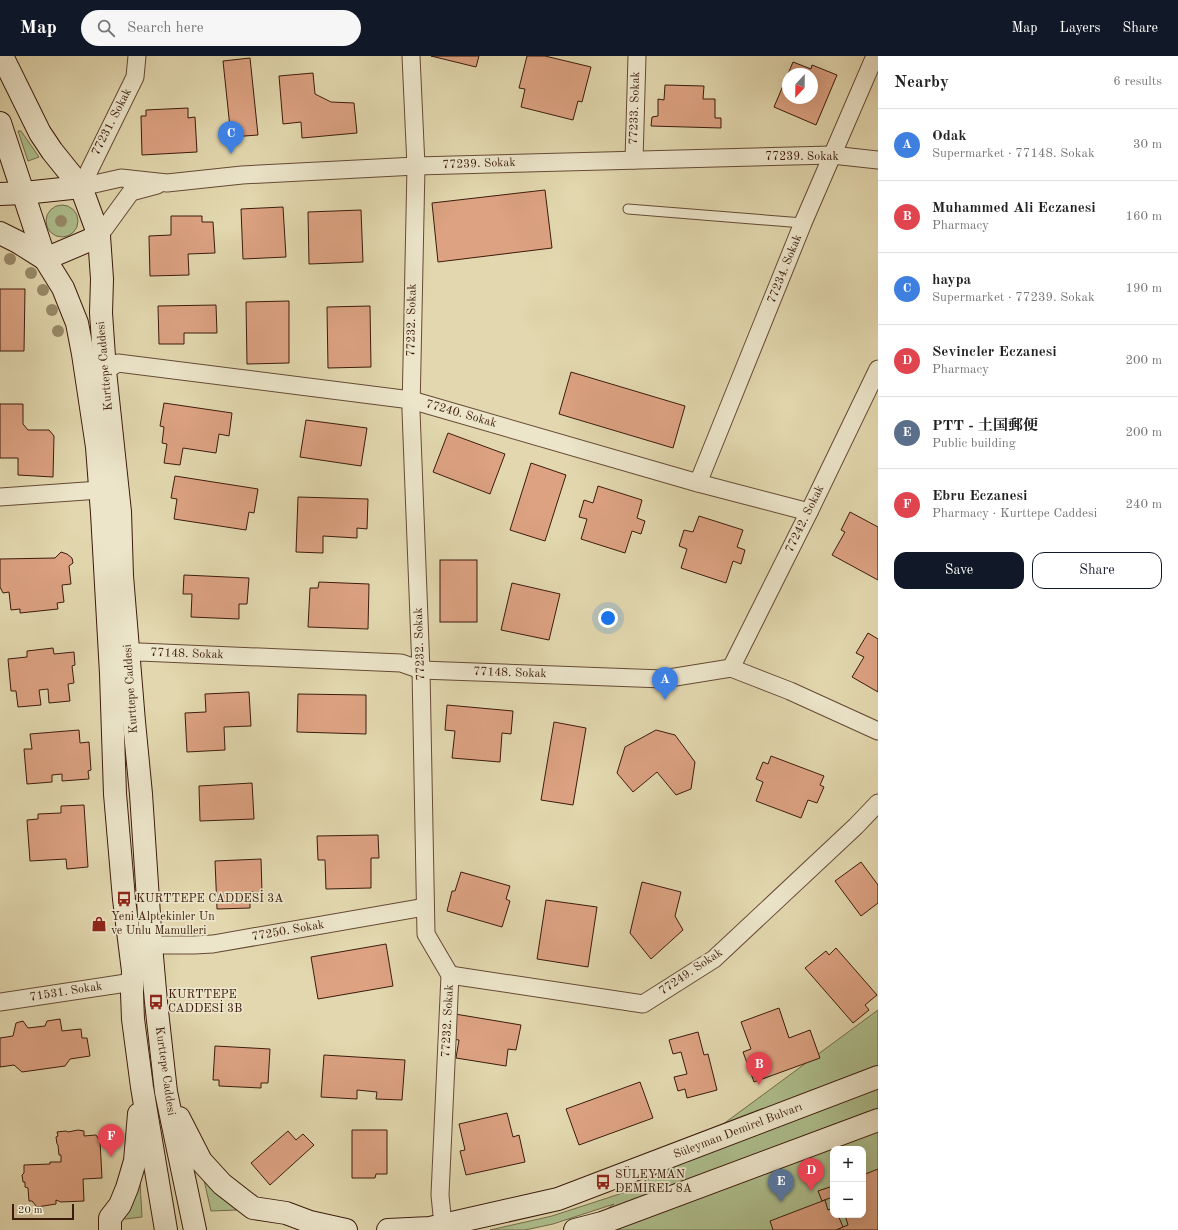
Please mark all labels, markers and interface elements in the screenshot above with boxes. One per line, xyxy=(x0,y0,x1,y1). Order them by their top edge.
search box xyxy=(81,10,361,46)
icon: search xyxy=(95,17,117,39)
text: Map xyxy=(20,19,57,38)
text: Search here xyxy=(127,21,204,36)
text: Map xyxy=(1012,21,1038,35)
text: Layers xyxy=(1060,21,1101,35)
text: Share xyxy=(1123,21,1158,35)
north arrow xyxy=(782,68,818,104)
street label: 77233. Sokak xyxy=(628,71,642,145)
text: Nearby xyxy=(894,74,949,91)
text: 6 results xyxy=(1113,75,1162,88)
street label: 77231. Sokak xyxy=(90,87,134,157)
pin: C xyxy=(218,121,244,154)
text: Odak xyxy=(932,129,967,144)
text: A xyxy=(902,138,912,151)
text: 30 m xyxy=(1133,138,1162,151)
text: Supermarket · 77148. Sokak xyxy=(932,147,1095,160)
street label: 77239. Sokak xyxy=(765,151,839,163)
street label: 77239. Sokak xyxy=(442,157,516,171)
text: Muhammed Ali Eczanesi xyxy=(932,201,1096,216)
text: B xyxy=(902,210,912,223)
text: 160 m xyxy=(1125,210,1162,223)
text: Pharmacy xyxy=(932,219,989,232)
street label: 77234. Sokak xyxy=(766,233,804,305)
text: haypa xyxy=(932,273,971,288)
text: C xyxy=(903,282,911,295)
text: 190 m xyxy=(1125,282,1162,295)
street label: 77232. Sokak xyxy=(405,283,419,357)
text: Supermarket · 77239. Sokak xyxy=(932,291,1095,304)
street label: Kurttepe Caddesi xyxy=(95,321,115,411)
text: Sevincler Eczanesi xyxy=(932,345,1057,360)
text: D xyxy=(902,354,912,367)
text: 200 m xyxy=(1125,354,1162,367)
text: Pharmacy xyxy=(932,363,989,376)
street label: 77240. Sokak xyxy=(424,398,498,430)
text: PTT - 土国郵便 xyxy=(932,419,1038,434)
text: E xyxy=(903,426,911,439)
text: 200 m xyxy=(1125,426,1162,439)
text: Public building xyxy=(932,437,1016,450)
street label: 77242. Sokak xyxy=(784,483,826,555)
text: Ebru Eczanesi xyxy=(932,489,1027,504)
text: F xyxy=(903,498,911,511)
text: 240 m xyxy=(1125,498,1162,511)
text: Pharmacy · Kurttepe Caddesi xyxy=(932,507,1097,520)
button: Save xyxy=(894,552,1024,589)
button: Share xyxy=(1032,552,1162,589)
street label: 77232. Sokak xyxy=(413,607,427,681)
your location xyxy=(598,608,618,628)
street label: Kurttepe Caddesi xyxy=(122,644,140,734)
street label: 77148. Sokak xyxy=(150,647,224,661)
street label: 77148. Sokak xyxy=(473,666,547,680)
pin: A xyxy=(652,667,678,700)
place label: KURTTEPE CADDESİ 3A xyxy=(136,889,283,905)
bus stop icon: KURTTEPE CADDESİ 3A xyxy=(115,890,133,908)
place label: Yeni Alptekinler Un ve Unlu Mamulleri xyxy=(111,911,215,937)
shop icon: Yeni Alptekinler Un ve Unlu Mamulleri xyxy=(90,915,108,933)
street label: 77250. Sokak xyxy=(251,918,325,943)
street label: 77249. Sokak xyxy=(657,947,725,997)
street label: 71531. Sokak xyxy=(29,979,103,1004)
street label: 77232. Sokak xyxy=(440,984,456,1058)
place label: KURTTEPE CADDESİ 3B xyxy=(168,989,242,1015)
bus stop icon: KURTTEPE CADDESİ 3B xyxy=(147,993,165,1011)
street label: Kurttepe Caddesi xyxy=(153,1026,177,1116)
pin: B xyxy=(746,1052,772,1085)
street label: Süleyman Demirel Bulvarı xyxy=(672,1101,804,1161)
pin: F xyxy=(98,1124,124,1157)
map controls xyxy=(830,1146,866,1218)
button: + xyxy=(830,1146,866,1182)
pin: D xyxy=(798,1158,824,1191)
place label: SÜLEYMAN DEMİREL 8A xyxy=(615,1165,692,1195)
pin: E xyxy=(768,1169,794,1202)
bus stop icon: SÜLEYMAN DEMİREL 8A xyxy=(594,1173,612,1191)
button: − xyxy=(830,1182,866,1218)
scale bar xyxy=(12,1202,74,1221)
text: 20 m xyxy=(18,1205,43,1216)

